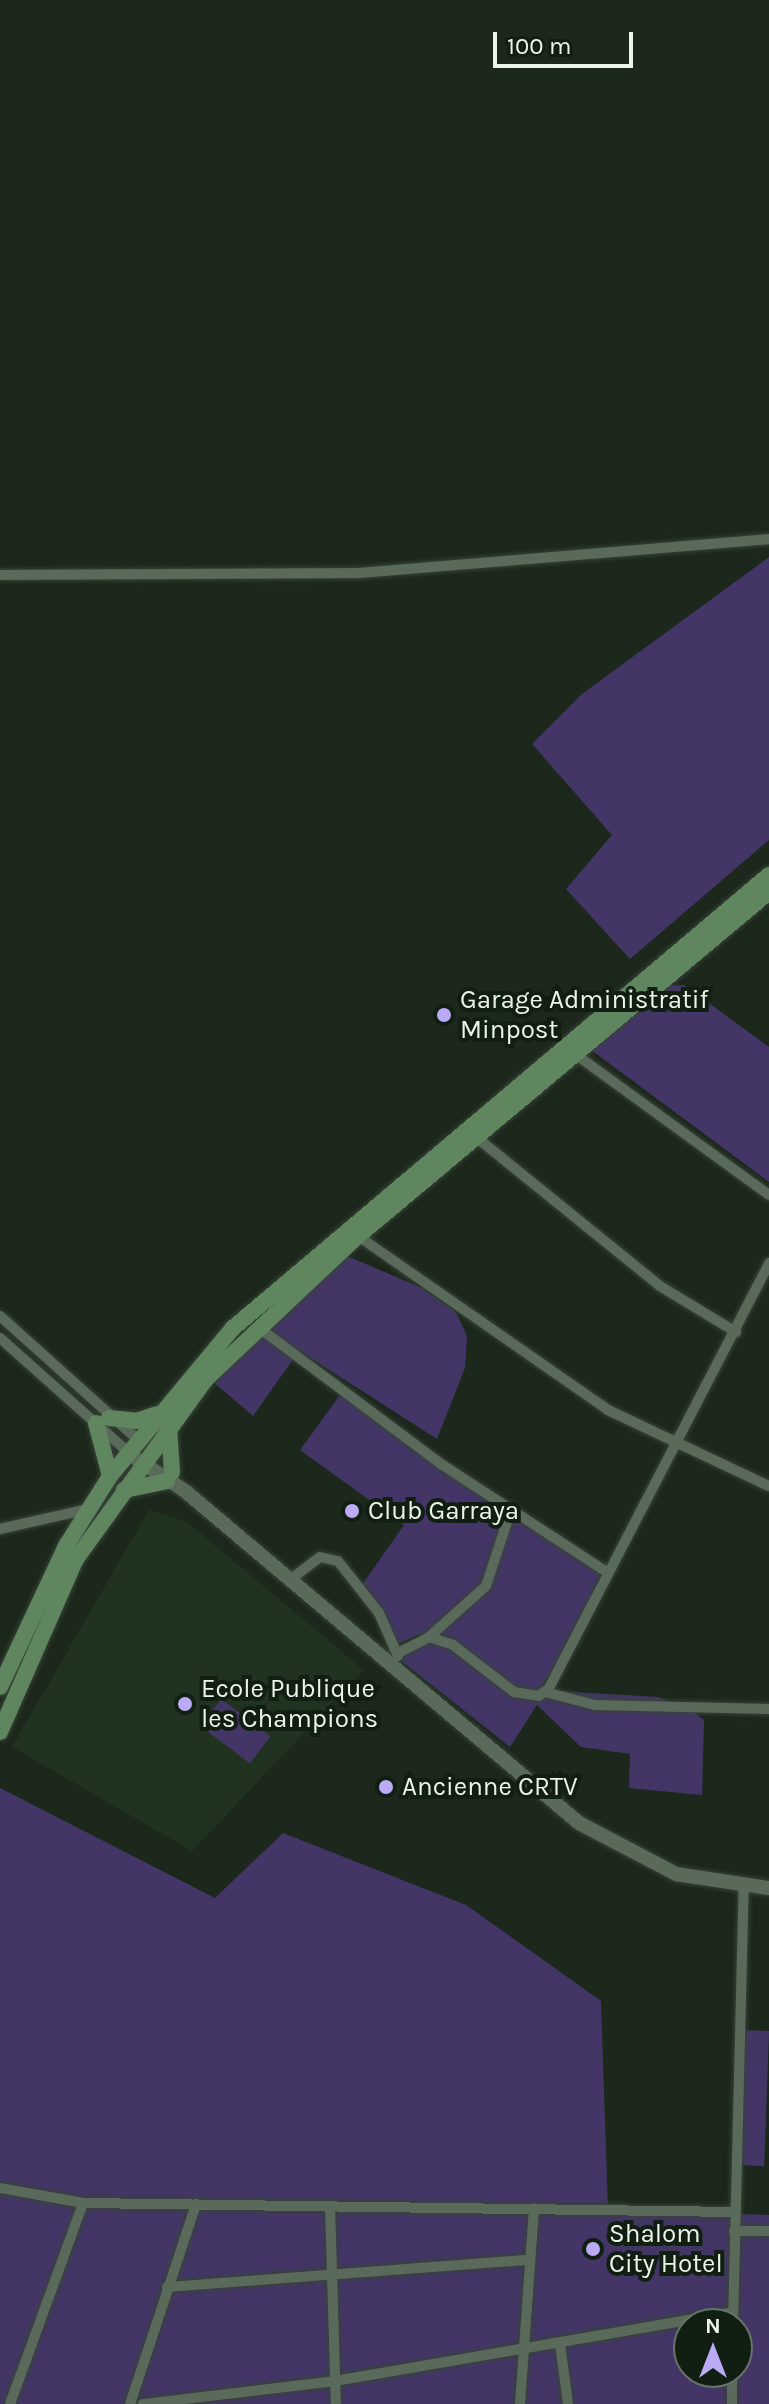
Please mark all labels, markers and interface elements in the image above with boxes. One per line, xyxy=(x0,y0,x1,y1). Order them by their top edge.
scale bar xyxy=(497,16,637,66)
text: 100 m xyxy=(507,32,572,60)
place label: Garage Administratif Minpost xyxy=(460,984,708,1046)
marker: Garage Administratif Minpost xyxy=(435,1006,453,1024)
place label: Club Garraya xyxy=(368,1495,519,1527)
marker: Club Garraya xyxy=(343,1502,361,1520)
place label: Ecole Publique les Champions xyxy=(201,1673,378,1734)
marker: Ecole Publique les Champions xyxy=(176,1695,194,1713)
place label: Ancienne CRTV xyxy=(402,1771,578,1803)
marker: Ancienne CRTV xyxy=(377,1778,395,1796)
place label: Shalom City Hotel xyxy=(609,2218,723,2280)
marker: Shalom City Hotel xyxy=(584,2240,602,2258)
north arrow xyxy=(673,2308,753,2388)
text: N xyxy=(705,2313,721,2339)

